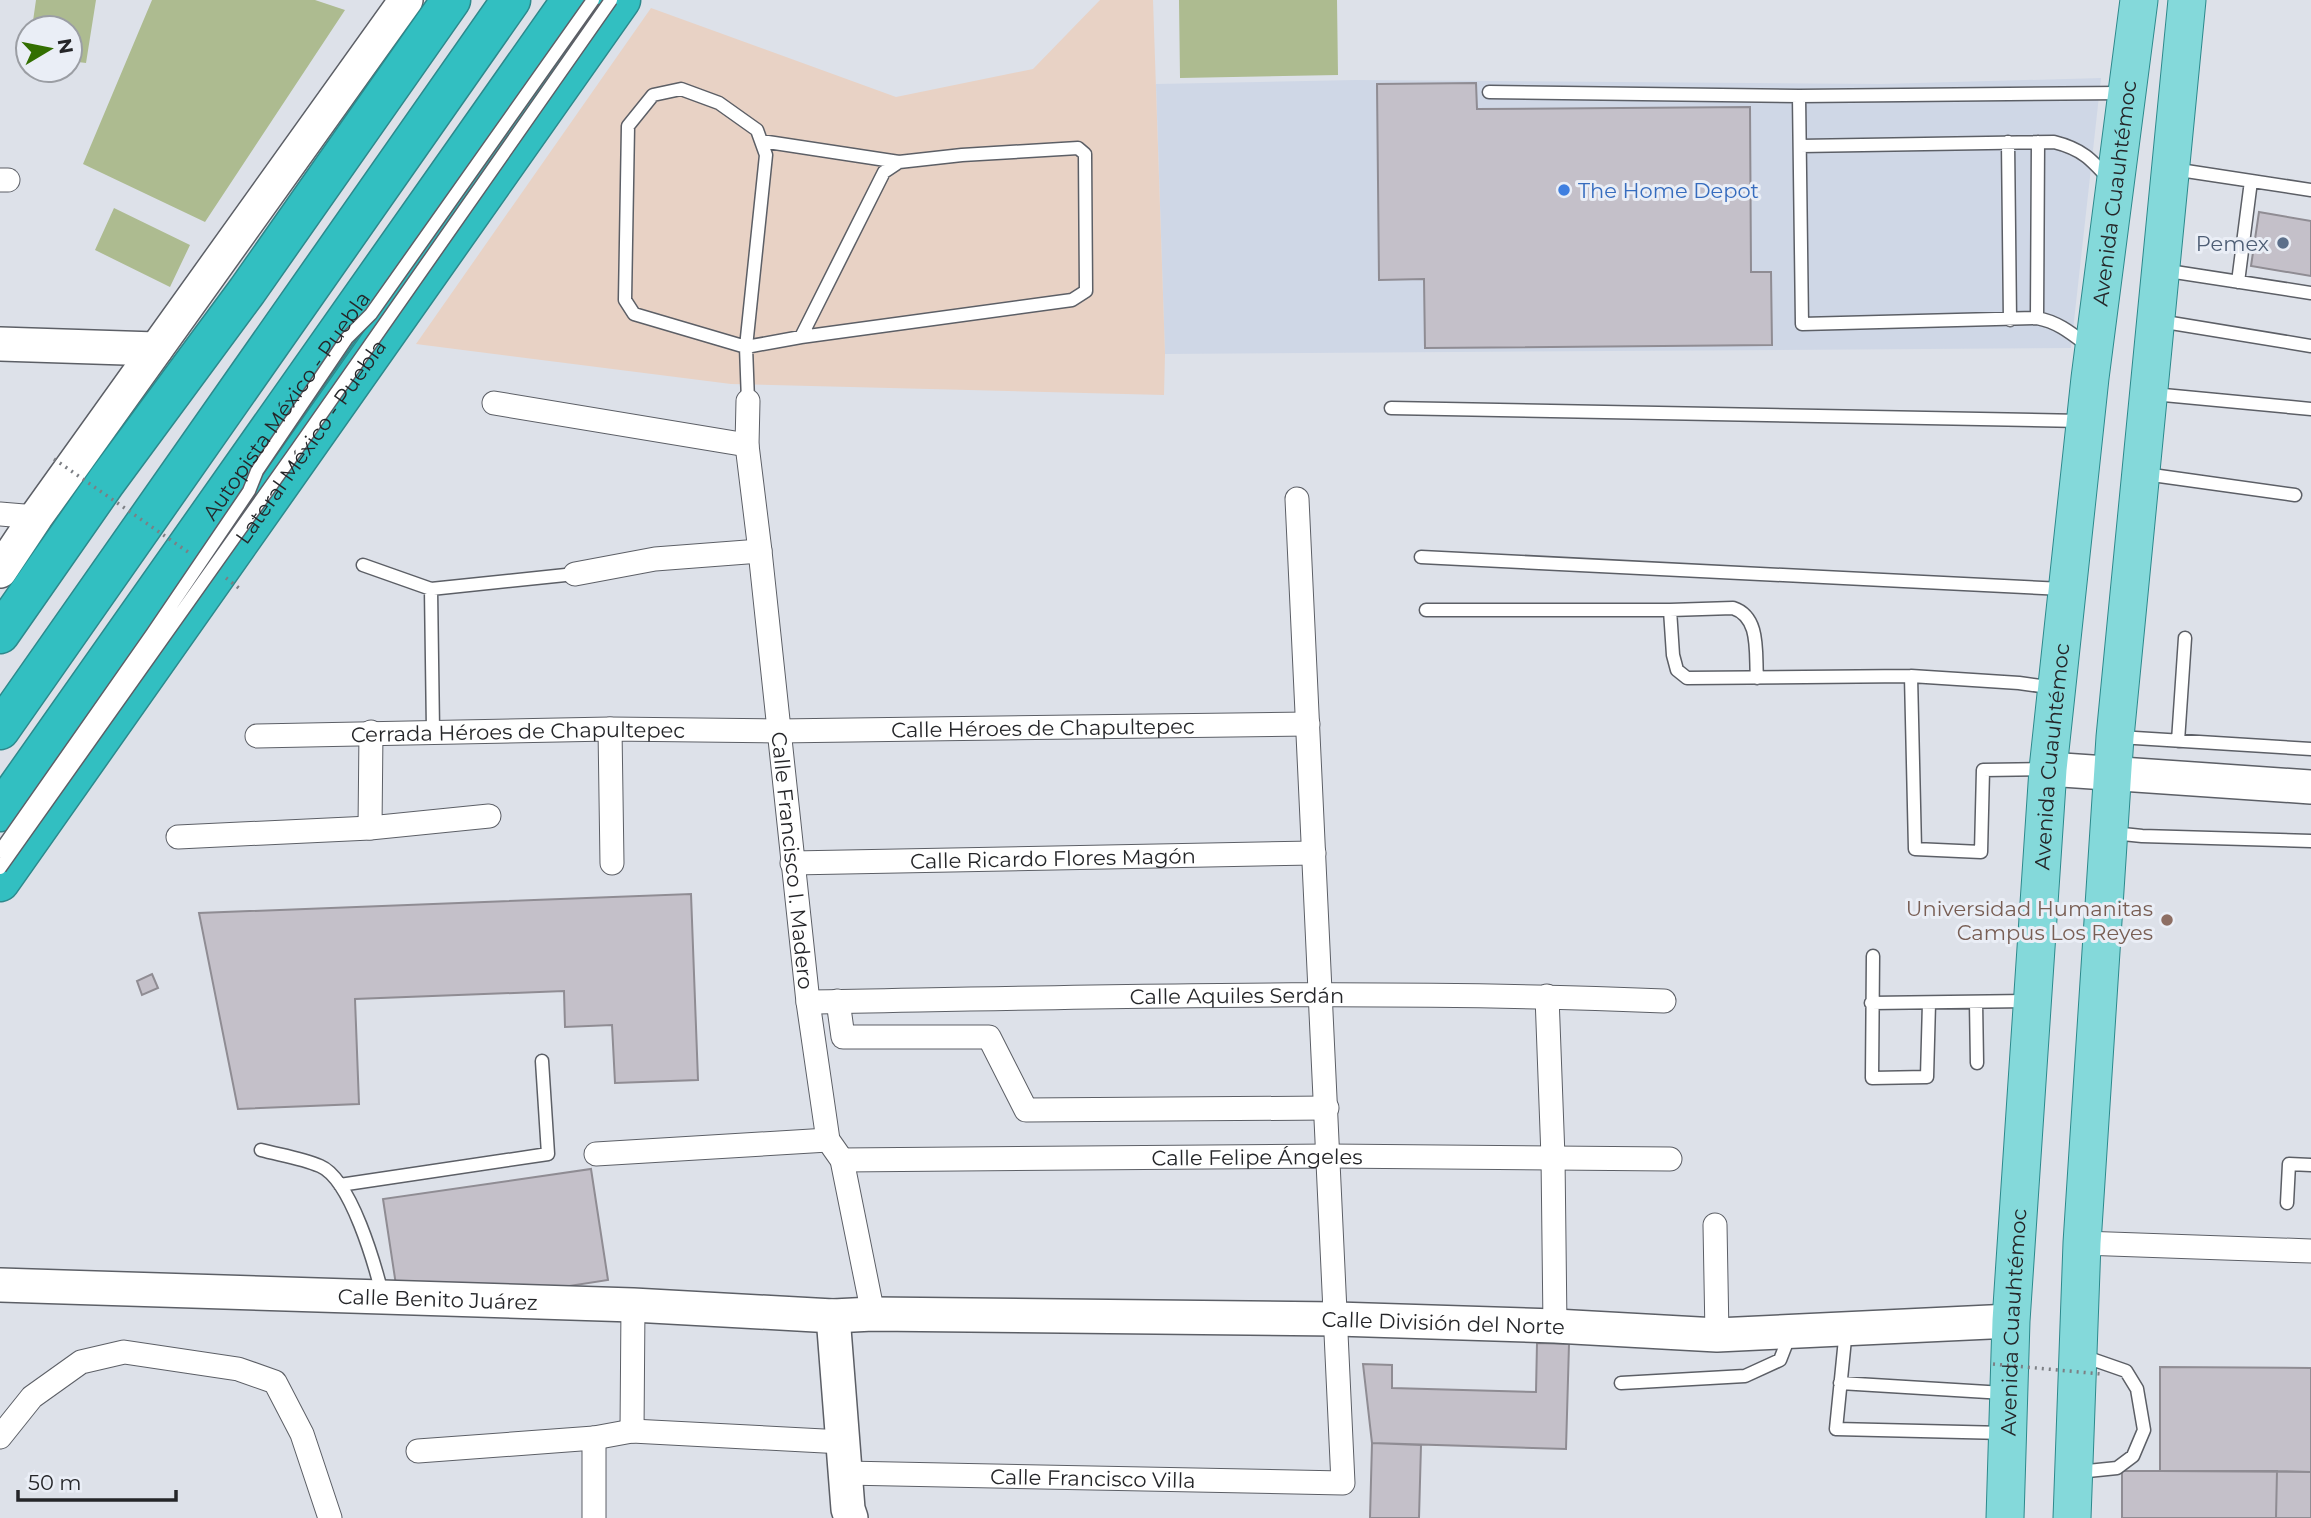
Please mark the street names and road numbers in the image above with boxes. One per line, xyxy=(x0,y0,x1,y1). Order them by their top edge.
street label: Avenida Cuauhtémoc xyxy=(2087,79,2141,308)
street label: Autopista México - Puebla xyxy=(197,286,375,525)
street label: Lateral México - Puebla xyxy=(230,334,391,548)
street label: Avenida Cuauhtémoc xyxy=(2029,642,2074,871)
street label: Calle Héroes de Chapultepec xyxy=(891,713,1195,742)
street label: Cerrada Héroes de Chapultepec xyxy=(351,716,685,747)
street label: Calle Francisco I. Madero xyxy=(767,730,819,990)
street label: Calle Ricardo Flores Magón xyxy=(910,843,1196,873)
street label: Calle Aquiles Serdán xyxy=(1130,982,1344,1009)
street label: Calle Felipe Ángeles xyxy=(1151,1143,1363,1170)
street label: Avenida Cuauhtémoc xyxy=(1995,1208,2031,1436)
street label: Calle Benito Juárez xyxy=(337,1283,538,1314)
street label: Calle División del Norte xyxy=(1321,1306,1566,1339)
street label: Calle Francisco Villa xyxy=(990,1463,1196,1493)

